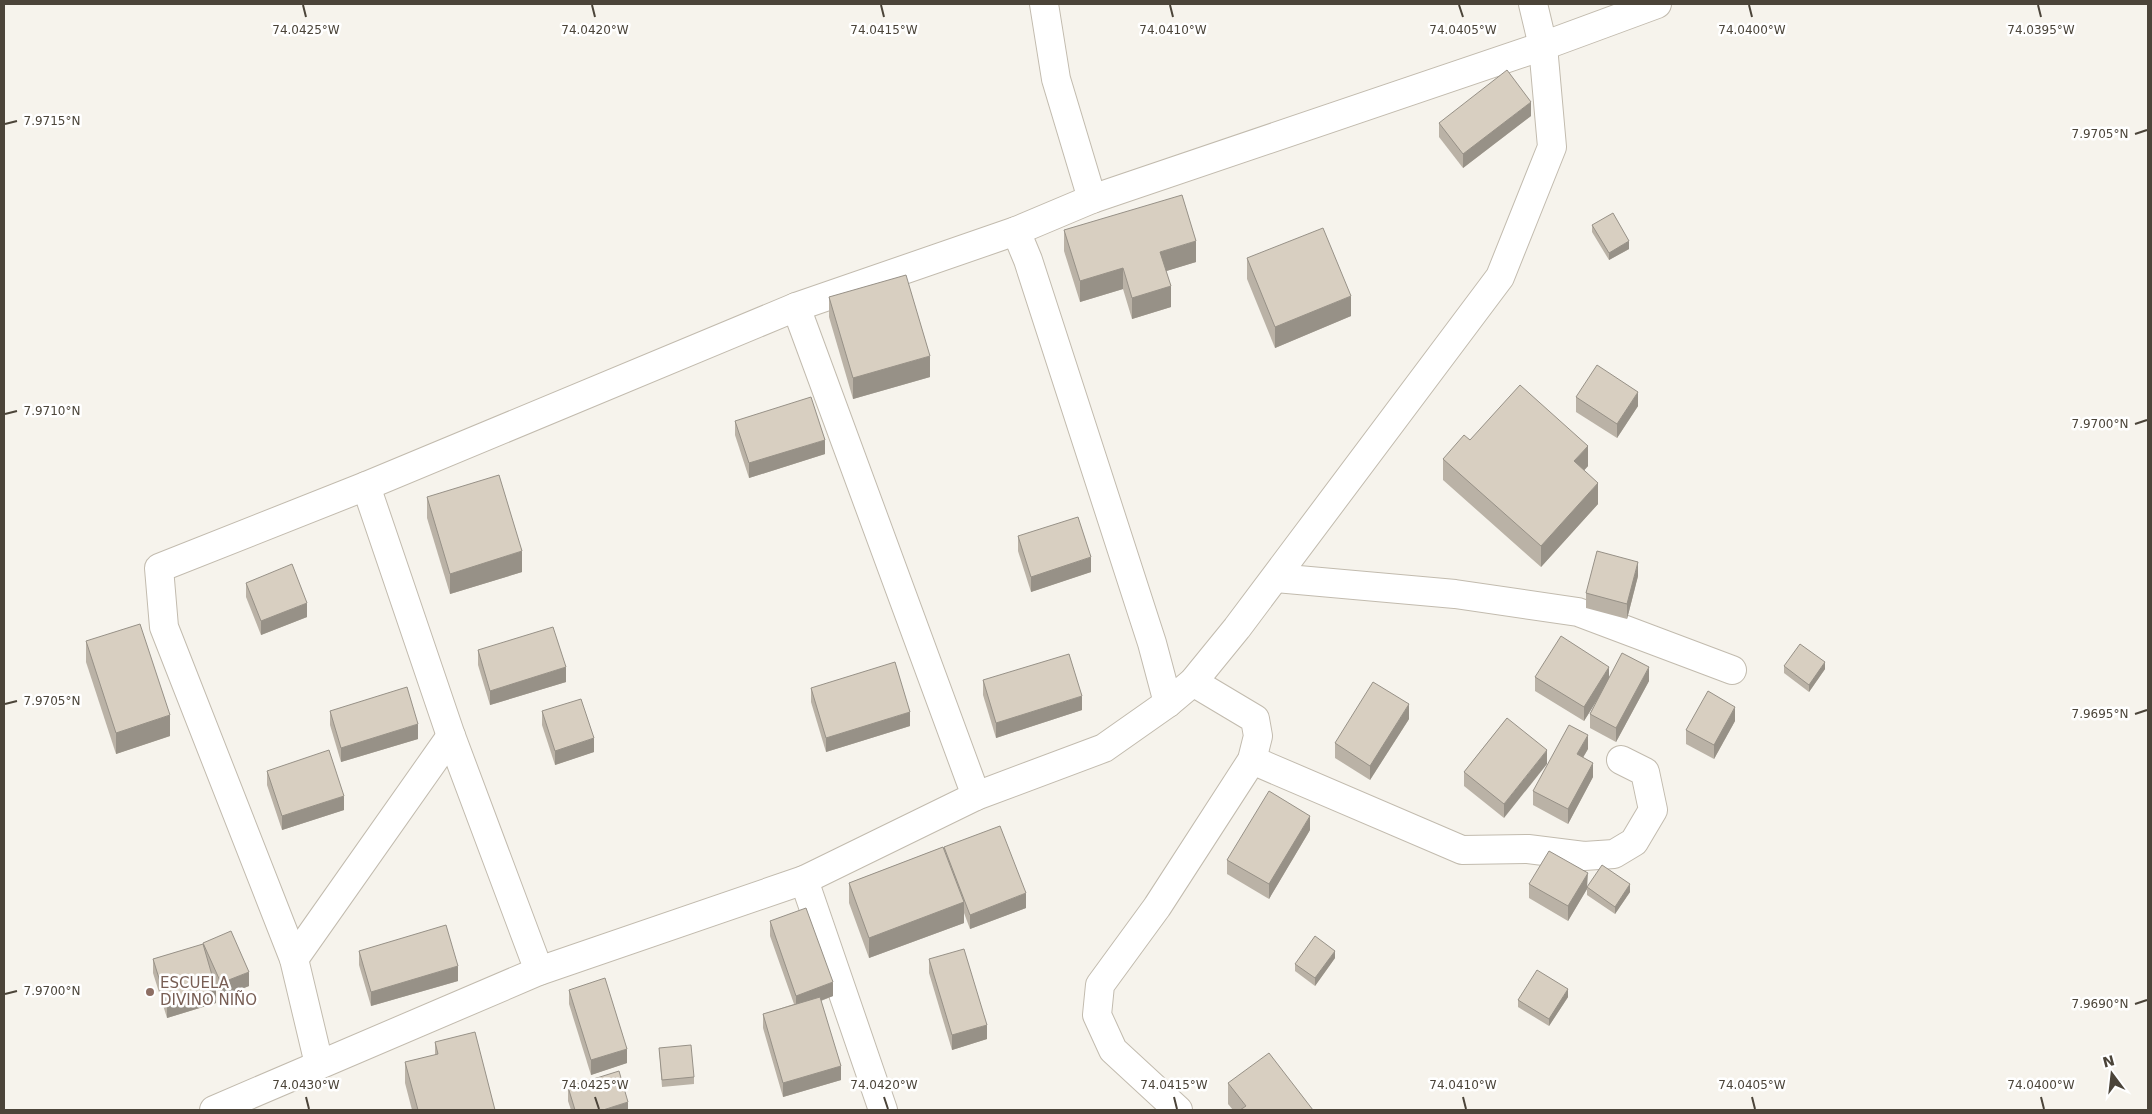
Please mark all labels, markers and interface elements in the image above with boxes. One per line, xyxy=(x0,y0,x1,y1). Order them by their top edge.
text: 74.0425°W xyxy=(272,23,340,37)
text: 74.0420°W xyxy=(561,23,629,37)
text: 74.0415°W xyxy=(850,23,918,37)
text: 74.0410°W xyxy=(1139,23,1207,37)
text: 74.0405°W xyxy=(1429,23,1497,37)
text: 74.0400°W xyxy=(1718,23,1786,37)
text: 74.0395°W xyxy=(2007,23,2075,37)
text: 7.9715°N xyxy=(24,114,80,128)
text: 7.9705°N xyxy=(2072,127,2128,141)
text: 7.9710°N xyxy=(24,404,80,418)
text: 7.9700°N xyxy=(2072,417,2128,431)
text: 7.9705°N xyxy=(24,694,80,708)
text: 7.9695°N xyxy=(2072,707,2128,721)
place label: ESCUELA DIVINO NIÑO xyxy=(160,974,257,1009)
text: 7.9700°N xyxy=(24,984,80,998)
marker: ESCUELA DIVINO NIÑO xyxy=(144,986,156,998)
text: 7.9690°N xyxy=(2072,997,2128,1011)
north arrow xyxy=(2087,1049,2137,1099)
text: N xyxy=(2101,1052,2116,1071)
text: 74.0430°W xyxy=(272,1078,340,1092)
text: 74.0425°W xyxy=(561,1078,629,1092)
text: 74.0420°W xyxy=(850,1078,918,1092)
text: 74.0415°W xyxy=(1140,1078,1208,1092)
text: 74.0410°W xyxy=(1429,1078,1497,1092)
text: 74.0405°W xyxy=(1718,1078,1786,1092)
text: 74.0400°W xyxy=(2007,1078,2075,1092)

